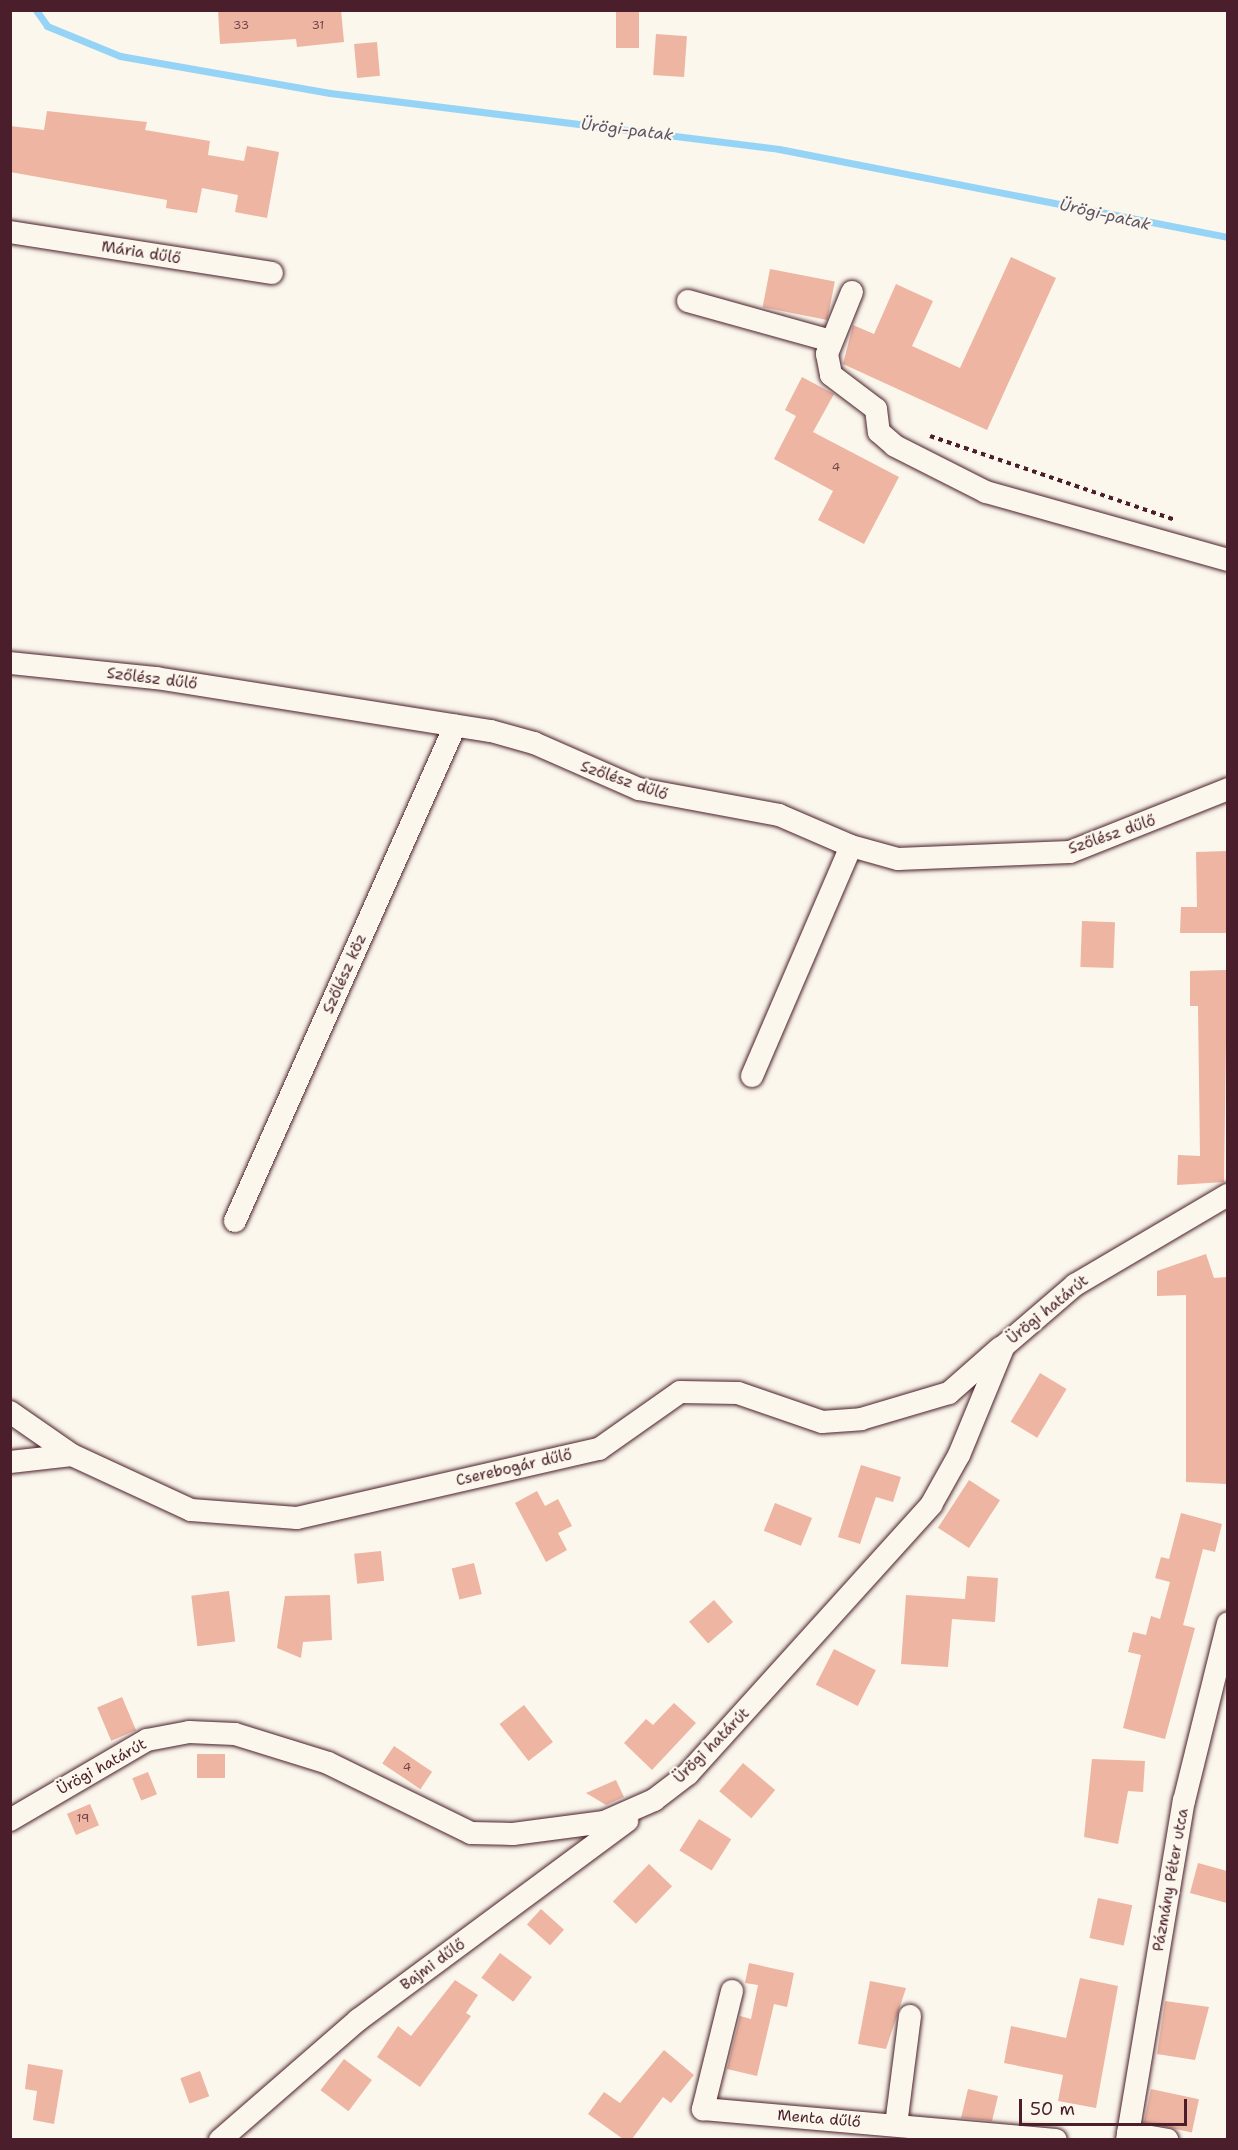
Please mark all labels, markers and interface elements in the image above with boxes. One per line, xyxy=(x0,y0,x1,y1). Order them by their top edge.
house number: 33 xyxy=(233,19,249,33)
house number: 31 xyxy=(312,19,324,33)
water label: Ürögi-patak xyxy=(580,115,674,145)
water label: Ürögi-patak xyxy=(1058,195,1152,235)
street label: Mária dűlő xyxy=(100,238,182,268)
house number: 4 xyxy=(832,461,840,475)
street label: Szőlész dűlő xyxy=(106,665,198,693)
street label: Szőlész dűlő xyxy=(578,758,670,804)
street label: Szőlész dűlő xyxy=(1066,812,1158,858)
street label: Szőlész köz xyxy=(319,931,371,1017)
street label: Ürögi határút xyxy=(1004,1272,1092,1348)
street label: Cserebogár dűlő xyxy=(454,1446,574,1490)
street label: Ürögi határút xyxy=(671,1705,753,1787)
street label: Ürögi határút xyxy=(54,1735,150,1799)
house number: 4 xyxy=(403,1761,411,1775)
street label: Pázmány Péter utca xyxy=(1150,1807,1192,1953)
house number: 19 xyxy=(77,1812,89,1826)
street label: Bajmi dűlő xyxy=(397,1936,469,1994)
scale bar xyxy=(1022,2087,1190,2125)
text: 50 m xyxy=(1030,2097,1075,2121)
street label: Menta dűlő xyxy=(776,2106,862,2132)

